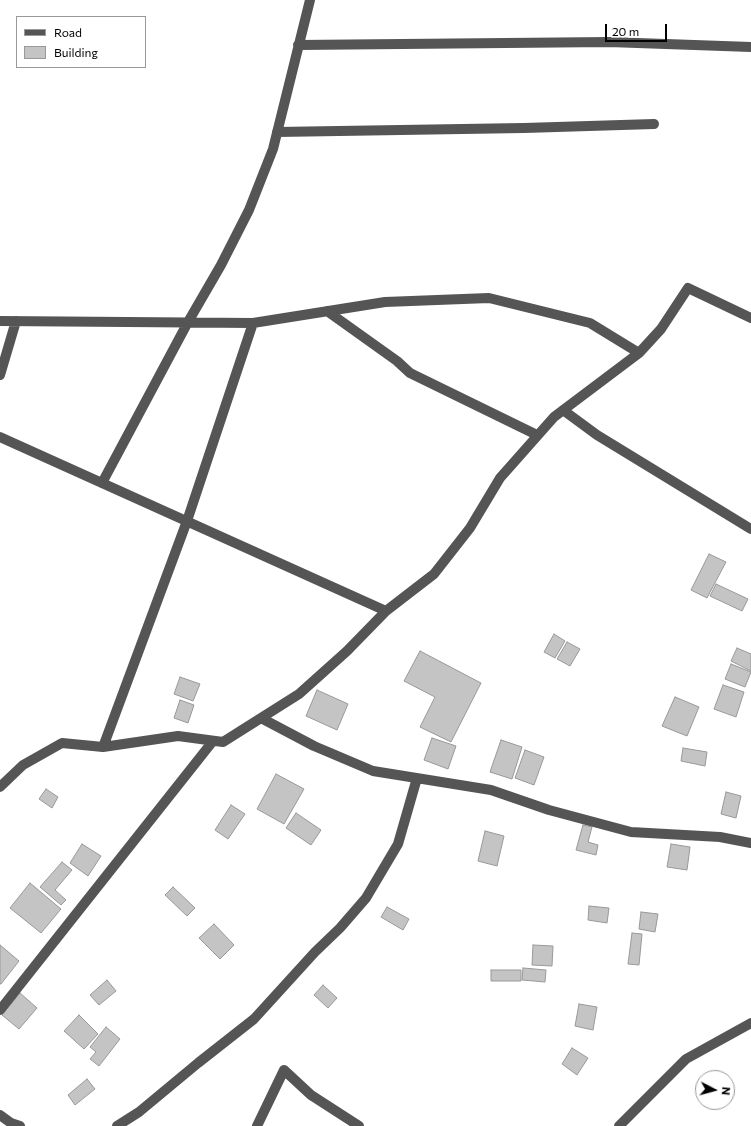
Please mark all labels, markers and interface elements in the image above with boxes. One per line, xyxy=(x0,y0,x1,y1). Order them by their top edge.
legend xyxy=(16,16,146,68)
scale bar xyxy=(607,16,669,42)
text: 20 m xyxy=(612,24,639,38)
text: Road xyxy=(54,25,82,39)
text: Building xyxy=(54,45,98,59)
north arrow xyxy=(695,1070,735,1110)
text: N xyxy=(720,1086,733,1096)

